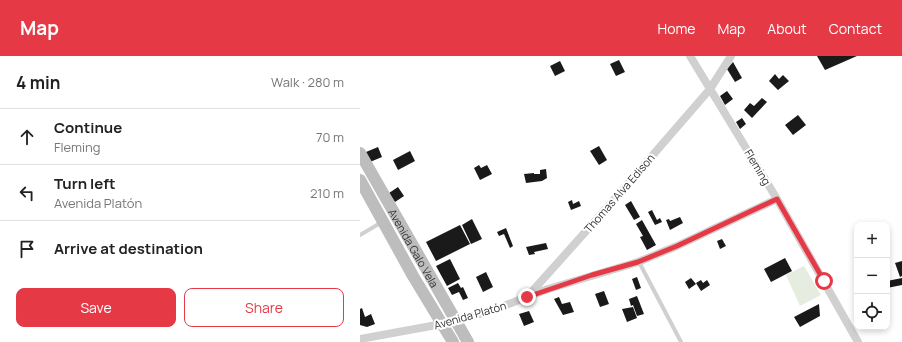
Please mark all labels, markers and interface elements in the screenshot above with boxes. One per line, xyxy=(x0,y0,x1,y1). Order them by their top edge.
text: Map xyxy=(20,15,59,41)
text: Home xyxy=(658,19,695,38)
text: Map xyxy=(717,19,745,38)
text: About xyxy=(767,19,807,38)
text: Contact xyxy=(829,19,882,38)
text: 4 min xyxy=(16,71,60,94)
text: Walk · 280 m xyxy=(271,73,344,91)
text: Continue xyxy=(54,117,122,138)
icon: ahead xyxy=(16,126,38,148)
text: 70 m xyxy=(316,128,344,146)
text: Fleming xyxy=(54,138,100,156)
street label: Fleming xyxy=(741,146,775,188)
street label: Thomas Alva Edison xyxy=(580,150,658,236)
text: Turn left xyxy=(54,173,116,194)
icon: left xyxy=(16,182,38,204)
text: 210 m xyxy=(310,184,344,202)
text: Avenida Platón xyxy=(54,194,142,212)
street label: Avenida Galo Vela xyxy=(386,206,443,290)
map controls xyxy=(854,222,890,330)
button: + xyxy=(854,222,890,258)
icon: arrive xyxy=(16,238,38,260)
text: Arrive at destination xyxy=(54,238,203,259)
button: − xyxy=(854,258,890,294)
route start xyxy=(815,272,833,290)
button: Save xyxy=(16,288,176,327)
button: Share xyxy=(184,288,344,327)
route end xyxy=(518,288,536,306)
button: locate xyxy=(854,294,890,330)
street label: Avenida Platón xyxy=(432,298,508,332)

